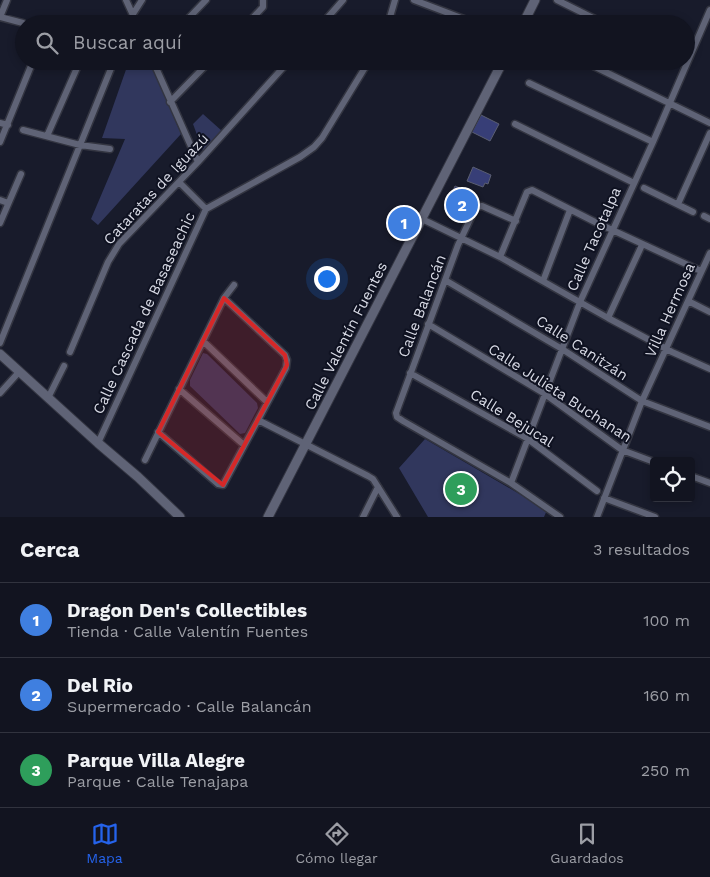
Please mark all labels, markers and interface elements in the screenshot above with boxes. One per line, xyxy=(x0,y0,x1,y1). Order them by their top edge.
search box xyxy=(15,15,695,70)
icon: search xyxy=(33,29,61,57)
text: Buscar aquí xyxy=(73,31,182,54)
street label: Cataratas de Iguazú xyxy=(100,130,212,248)
street label: Calle Tacotalpa xyxy=(563,184,625,294)
pin: 2 xyxy=(446,186,478,224)
pin: 1 xyxy=(388,204,420,242)
street label: Calle Cascada de Basaseachic xyxy=(89,209,199,417)
street label: Calle Balancán xyxy=(394,252,450,360)
street label: Calle Valentín Fuentes xyxy=(301,259,391,413)
street label: Villa Hermosa xyxy=(641,260,699,360)
your location xyxy=(314,266,340,292)
street label: Calle Canitzán xyxy=(533,312,631,384)
street label: Calle Julieta Buchanan xyxy=(485,340,635,446)
street label: Calle Bejucal xyxy=(467,385,557,451)
map controls xyxy=(650,457,695,502)
button: locate xyxy=(650,457,695,502)
pin: 3 xyxy=(445,470,477,508)
text: Cerca xyxy=(20,537,79,562)
text: 3 resultados xyxy=(593,540,690,559)
text: Dragon Den's Collectibles xyxy=(67,599,307,622)
text: 1 xyxy=(33,611,39,630)
text: 100 m xyxy=(643,611,690,630)
text: Tienda · Calle Valentín Fuentes xyxy=(67,622,308,641)
text: Del Rio xyxy=(67,674,133,697)
text: 2 xyxy=(31,686,41,705)
text: 160 m xyxy=(643,686,690,705)
text: Supermercado · Calle Balancán xyxy=(67,697,312,716)
text: Parque Villa Alegre xyxy=(67,749,245,772)
text: 3 xyxy=(31,761,41,780)
text: 250 m xyxy=(641,761,690,780)
text: Parque · Calle Tenajapa xyxy=(67,772,248,791)
tab: Mapa xyxy=(86,820,123,866)
tab: Cómo llegar xyxy=(295,820,378,866)
tab: Guardados xyxy=(550,820,624,866)

